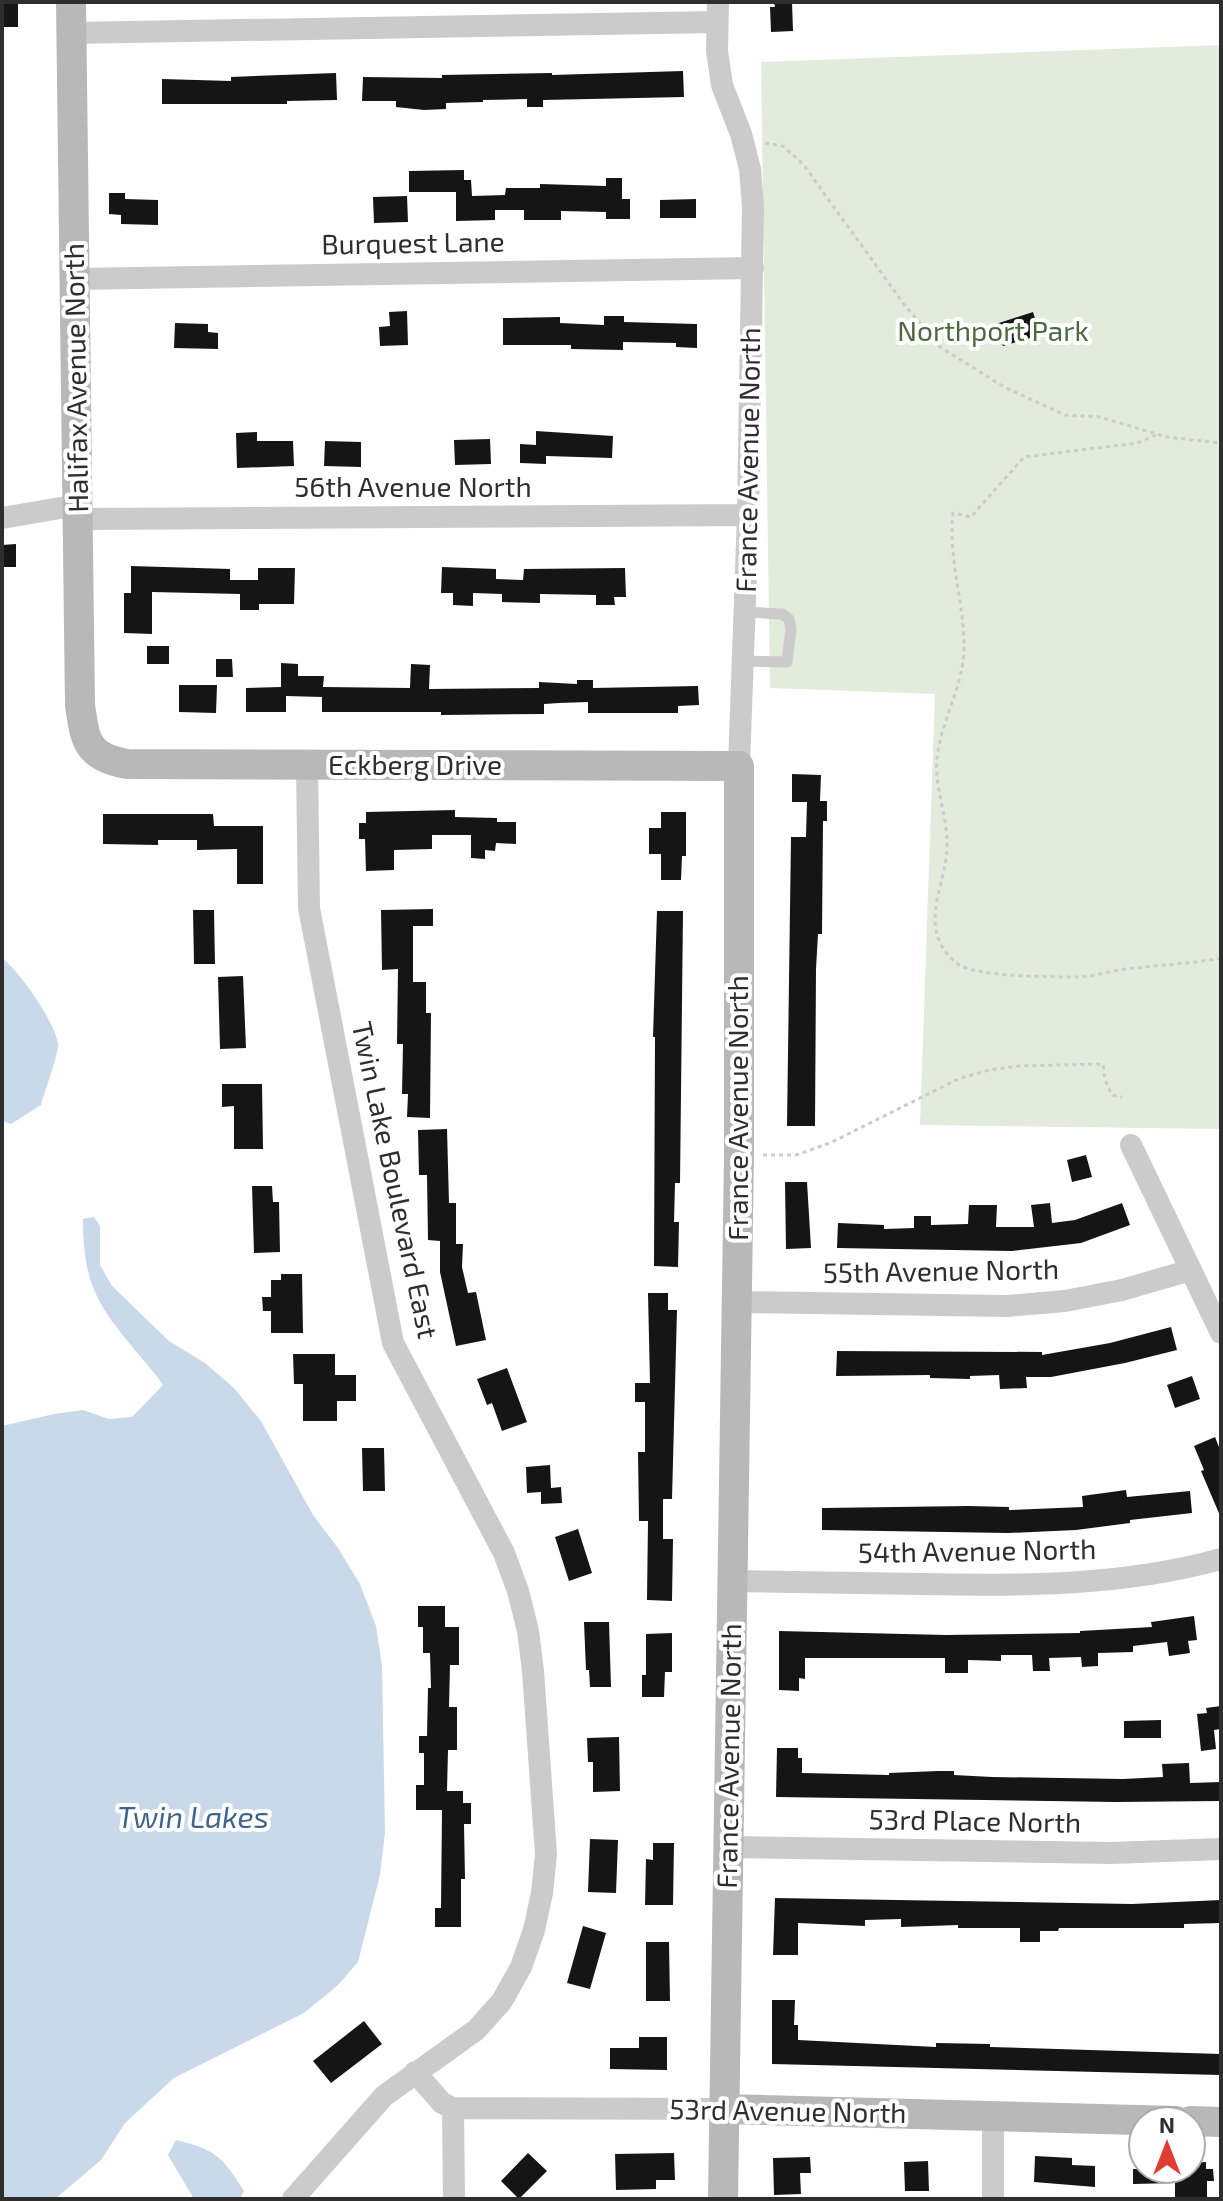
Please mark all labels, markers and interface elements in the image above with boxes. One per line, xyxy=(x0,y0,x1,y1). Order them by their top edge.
street label: Burquest Lane xyxy=(321,223,505,261)
street label: Halifax Avenue North xyxy=(56,243,94,513)
park label: Northport Park xyxy=(897,313,1089,347)
street label: France Avenue North xyxy=(728,327,766,593)
street label: 56th Avenue North xyxy=(294,469,532,503)
street label: Eckberg Drive xyxy=(328,747,502,781)
street label: France Avenue North xyxy=(720,975,754,1241)
street label: Twin Lake Boulevard East xyxy=(346,1018,446,1341)
street label: 55th Avenue North xyxy=(823,1251,1059,1289)
street label: 54th Avenue North xyxy=(857,1531,1097,1569)
street label: France Avenue North xyxy=(709,1623,747,1889)
water label: Twin Lakes xyxy=(117,1798,269,1834)
street label: 53rd Place North xyxy=(868,1801,1082,1839)
street label: 53rd Avenue North xyxy=(669,2091,907,2129)
north arrow xyxy=(1127,2105,1207,2185)
text: N xyxy=(1159,2111,1175,2137)

